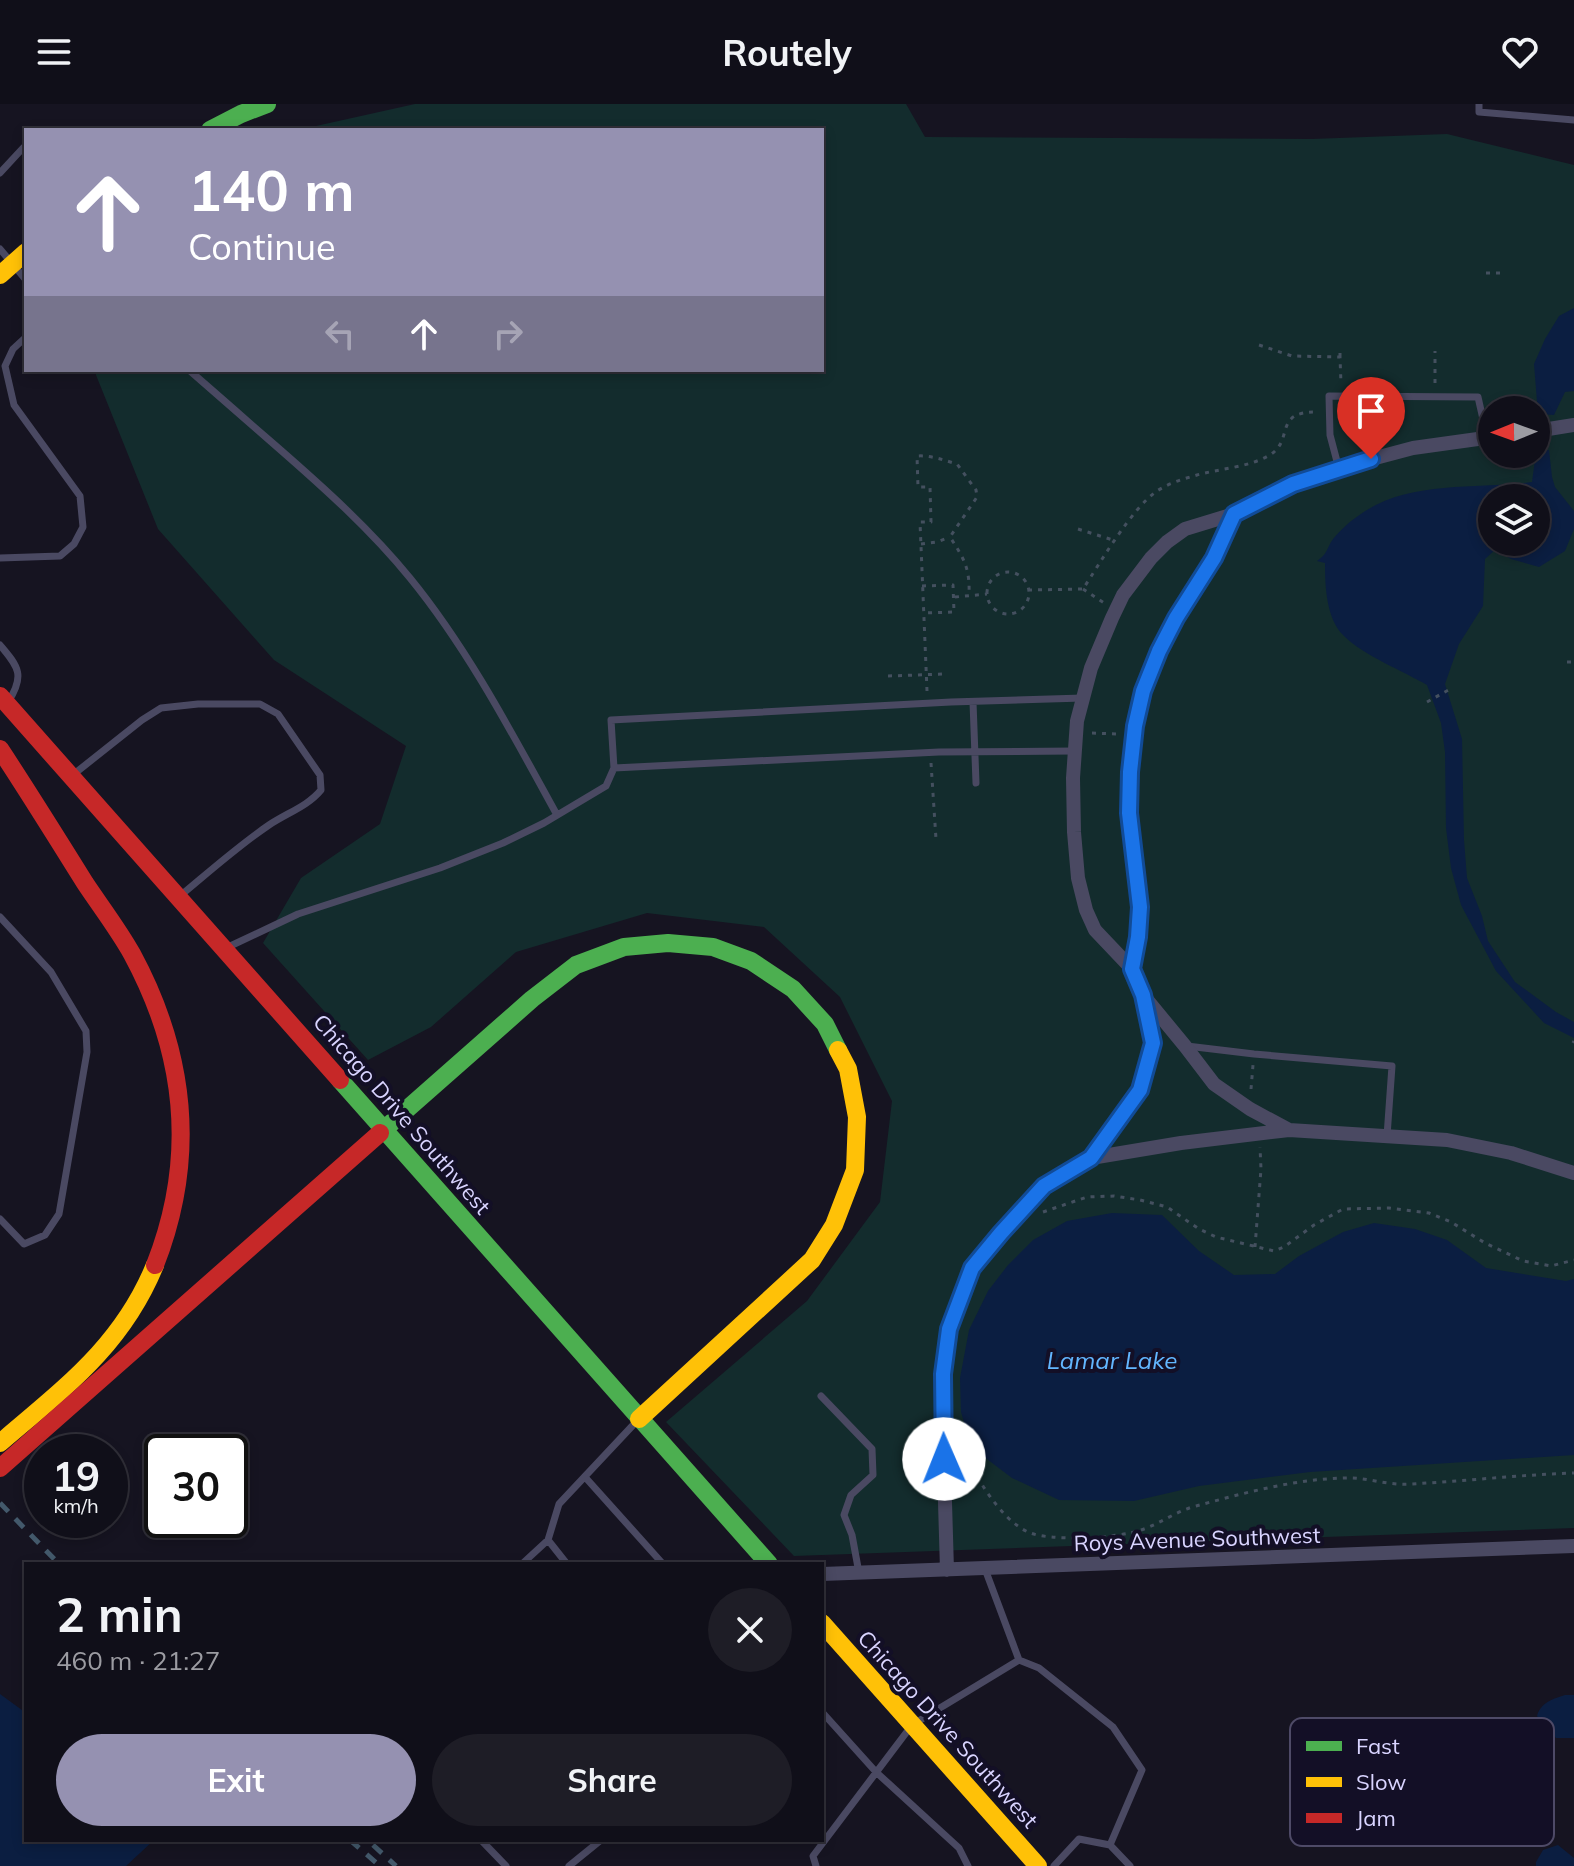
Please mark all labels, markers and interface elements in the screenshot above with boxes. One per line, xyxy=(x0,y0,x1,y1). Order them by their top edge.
icon: menu xyxy=(32,30,76,74)
text: Routely xyxy=(722,30,852,75)
icon: heart xyxy=(1498,30,1542,74)
text: 140 m xyxy=(188,155,355,225)
icon: ahead xyxy=(56,160,160,264)
text: Continue xyxy=(188,224,336,269)
icon: left xyxy=(318,312,362,356)
icon: ahead xyxy=(402,312,446,356)
icon: right xyxy=(486,312,530,356)
pin xyxy=(1337,377,1405,459)
icon: arrive xyxy=(1349,389,1393,433)
north arrow xyxy=(1478,396,1550,468)
map controls xyxy=(1478,396,1550,556)
button: layers xyxy=(1478,484,1550,556)
street label: Chicago Drive Southwest xyxy=(307,1008,497,1220)
water label: Lamar Lake xyxy=(1047,1345,1177,1375)
position arrow xyxy=(902,1417,986,1501)
speed limit sign: 30 xyxy=(144,1434,248,1538)
text: 19 xyxy=(52,1451,100,1501)
text: km/h xyxy=(53,1493,99,1518)
street label: Roys Avenue Southwest xyxy=(1073,1521,1321,1557)
text: 2 min xyxy=(56,1584,183,1644)
button: close xyxy=(708,1588,792,1672)
street label: Chicago Drive Southwest xyxy=(852,1624,1044,1834)
text: 460 m · 21:27 xyxy=(56,1644,220,1677)
legend xyxy=(1290,1718,1554,1846)
text: Fast xyxy=(1356,1732,1400,1760)
button: Exit xyxy=(56,1734,416,1826)
button: Share xyxy=(432,1734,792,1826)
text: Slow xyxy=(1356,1768,1406,1796)
text: Jam xyxy=(1356,1804,1396,1832)

